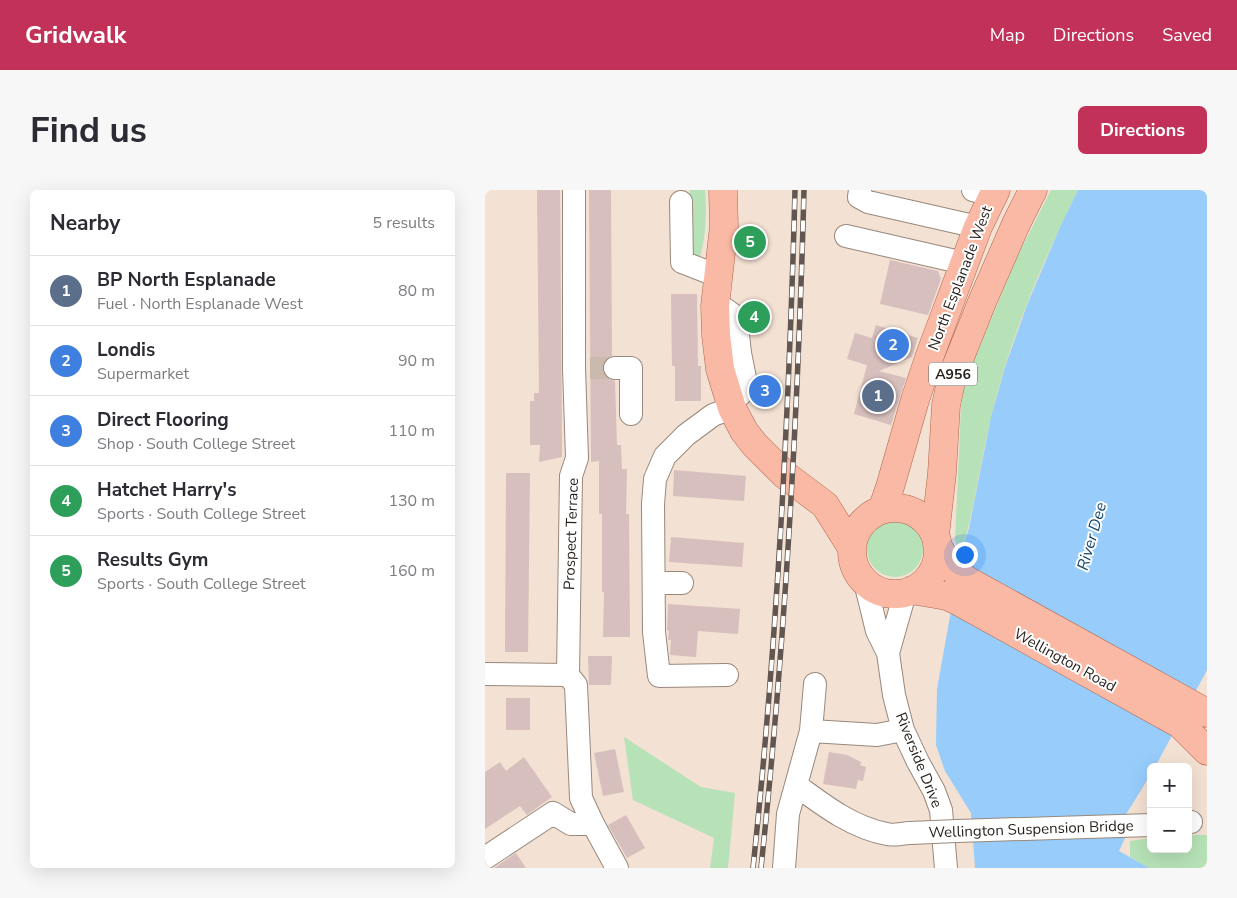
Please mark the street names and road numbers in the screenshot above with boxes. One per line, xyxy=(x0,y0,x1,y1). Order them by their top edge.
street label: North Esplanade West xyxy=(923,202,997,353)
road number: A956 xyxy=(929,362,977,385)
street label: Prospect Terrace xyxy=(559,478,583,590)
street label: Wellington Road xyxy=(1010,624,1120,696)
street label: Riverside Drive xyxy=(891,709,947,811)
street label: Wellington Suspension Bridge xyxy=(928,815,1134,843)

